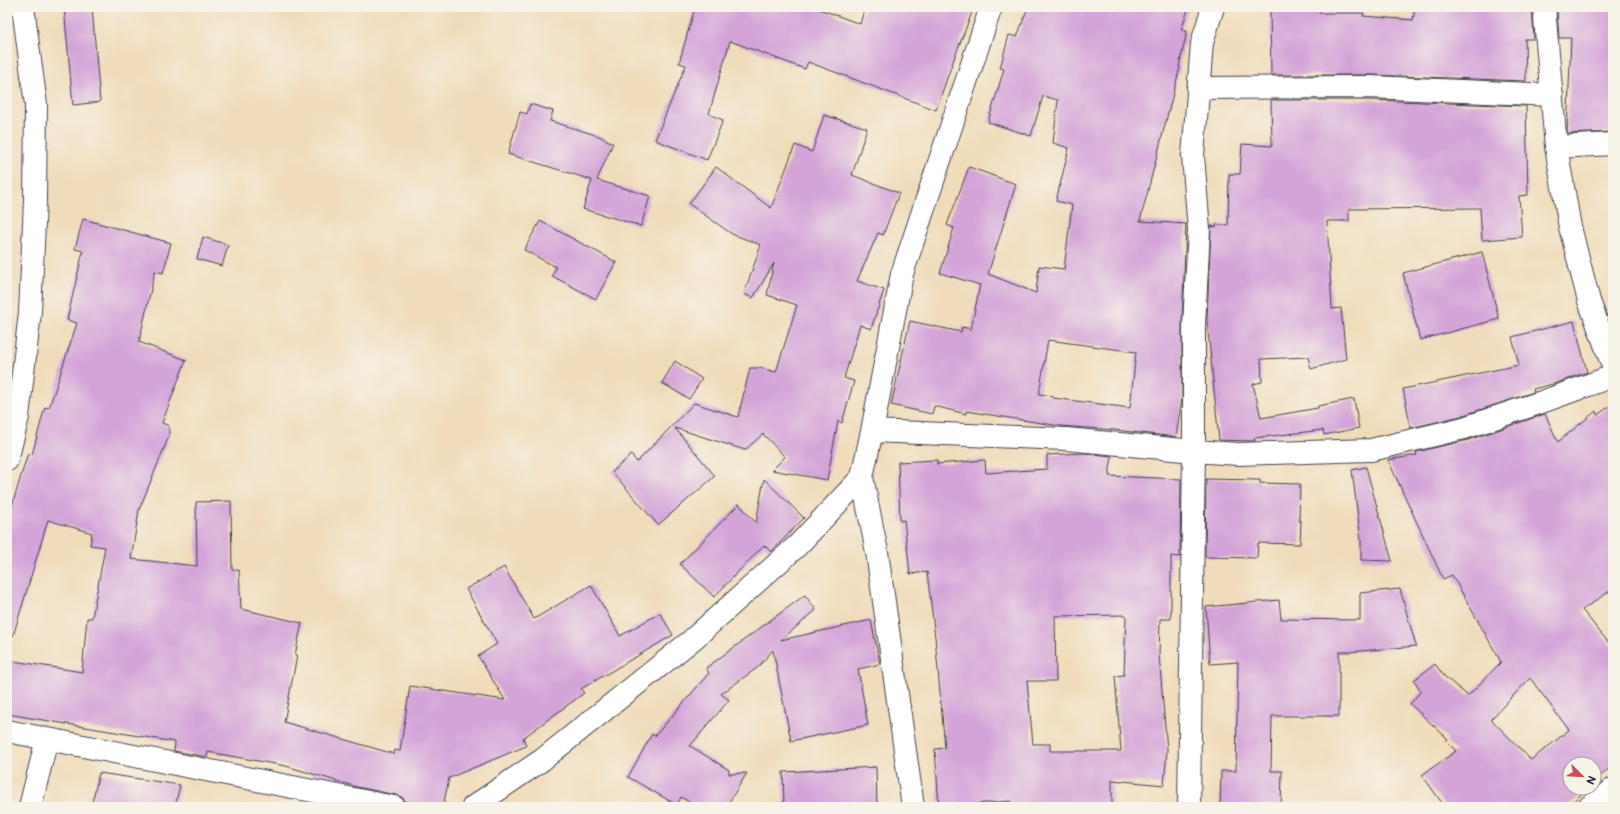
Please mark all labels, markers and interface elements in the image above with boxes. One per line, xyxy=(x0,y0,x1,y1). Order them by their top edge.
north arrow xyxy=(1562,756,1602,796)
text: N xyxy=(1583,773,1598,786)

